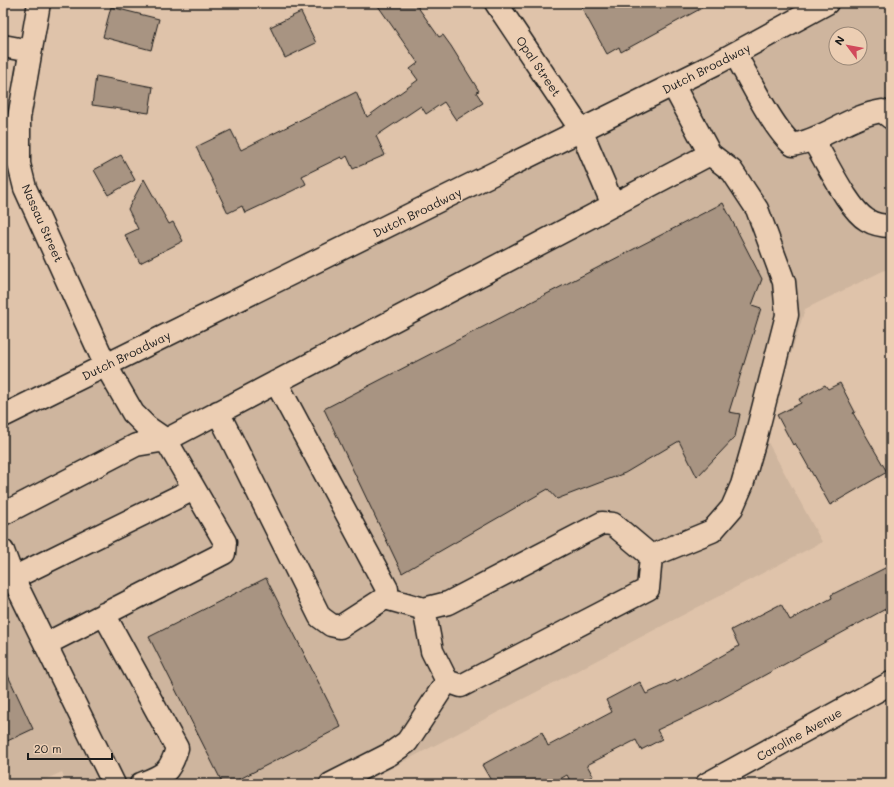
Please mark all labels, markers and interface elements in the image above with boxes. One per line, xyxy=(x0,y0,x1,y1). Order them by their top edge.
north arrow xyxy=(828,26,868,66)
street label: Opal Street xyxy=(513,33,565,99)
text: N xyxy=(831,33,848,48)
street label: Dutch Broadway xyxy=(659,39,753,97)
street label: Nassau Street xyxy=(19,181,67,265)
street label: Dutch Broadway xyxy=(370,184,464,240)
street label: Dutch Broadway xyxy=(79,327,173,383)
street label: Caroline Avenue xyxy=(753,704,845,764)
scale bar xyxy=(28,735,112,761)
text: 20 m xyxy=(34,740,62,756)

